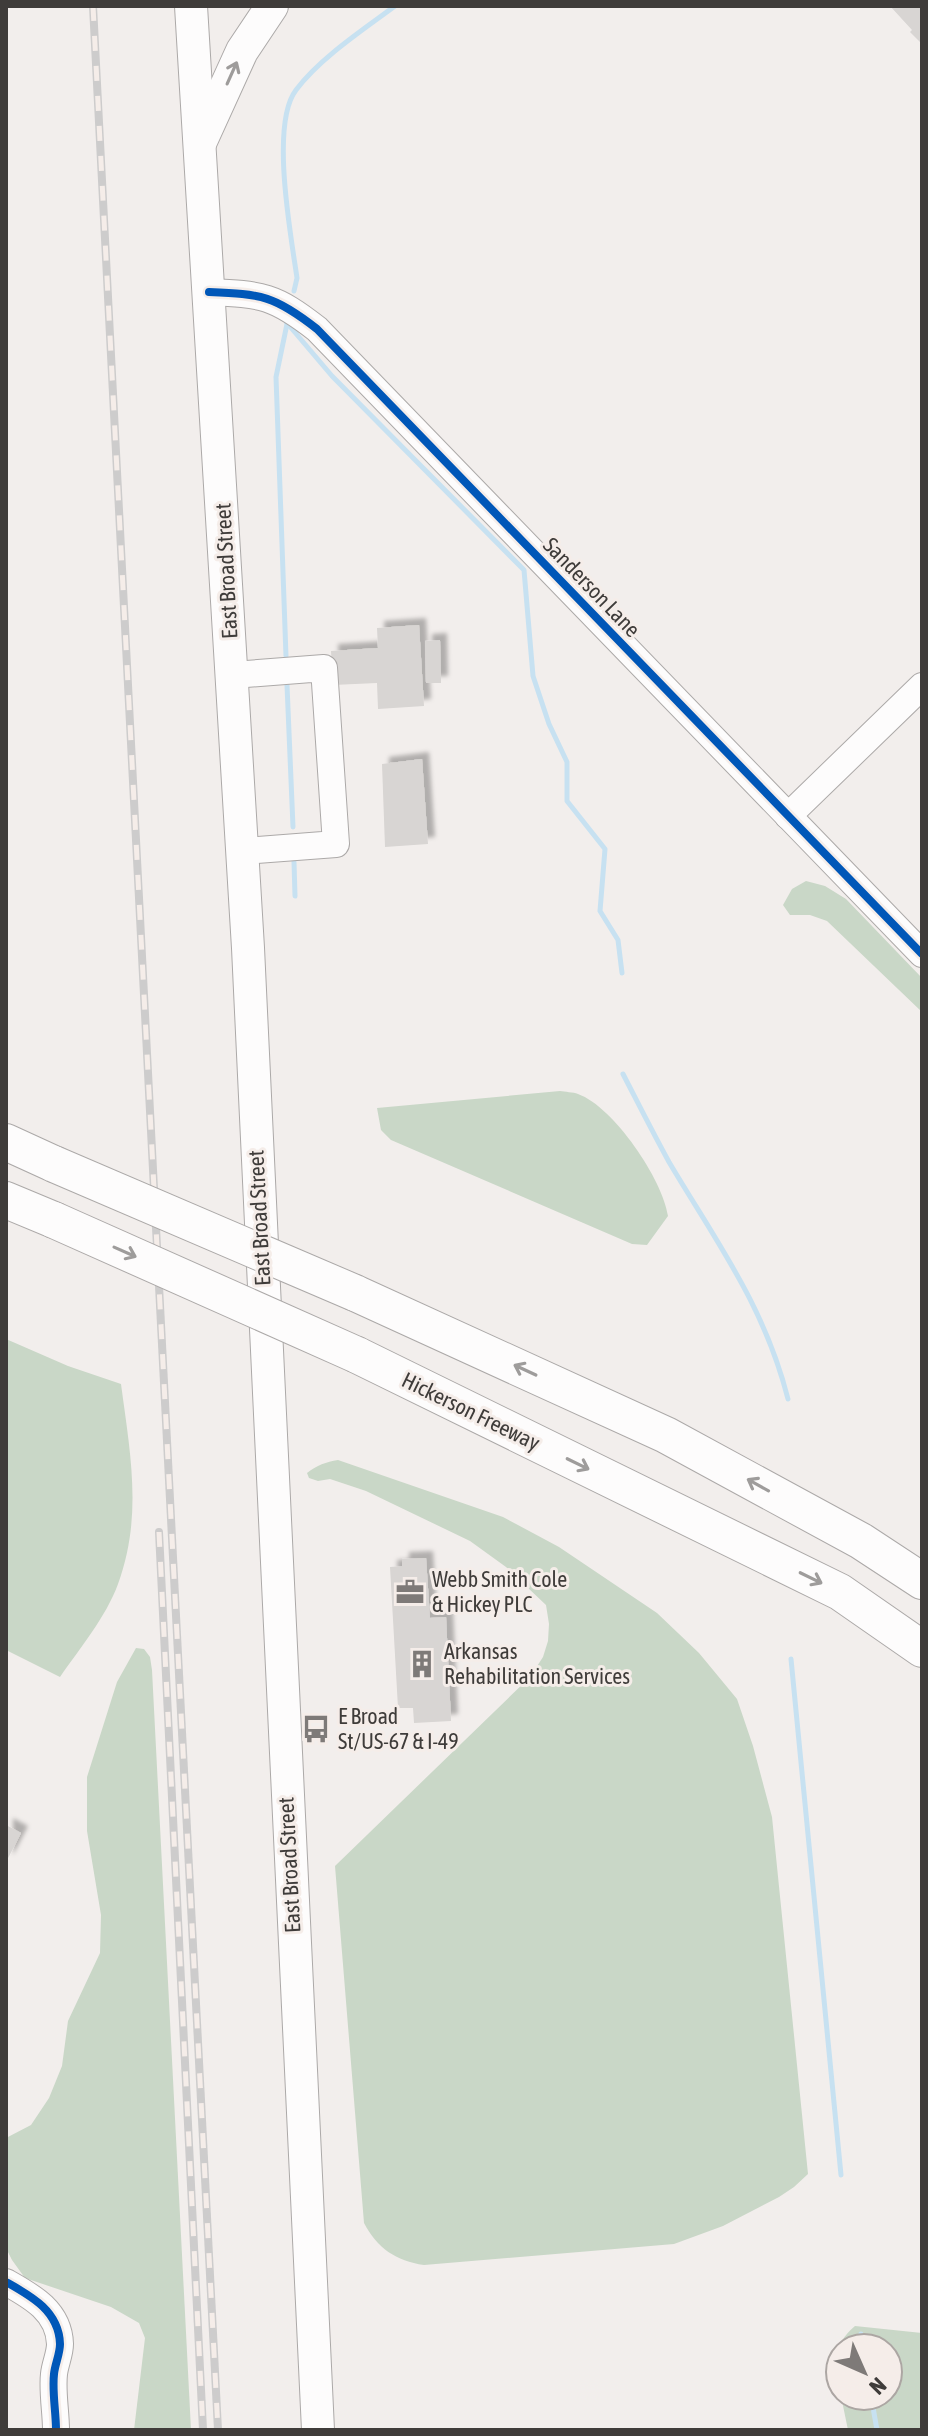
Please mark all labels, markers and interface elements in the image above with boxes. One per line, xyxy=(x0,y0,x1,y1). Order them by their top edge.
one-way arrow xyxy=(225,61,240,86)
street label: East Broad Street xyxy=(209,502,243,640)
street label: Sanderson Lane xyxy=(538,532,646,642)
street label: East Broad Street xyxy=(242,1149,276,1287)
one-way arrow xyxy=(113,1245,137,1260)
one-way arrow xyxy=(513,1362,538,1377)
street label: Hickerson Freeway xyxy=(398,1366,544,1456)
one-way arrow xyxy=(565,1457,589,1472)
one-way arrow xyxy=(747,1477,770,1493)
place label: Webb Smith Cole & Hickey PLC xyxy=(432,1566,567,1617)
one-way arrow xyxy=(799,1571,823,1586)
office icon: Webb Smith Cole & Hickey PLC xyxy=(395,1577,425,1607)
place label: Arkansas Rehabilitation Services xyxy=(444,1638,630,1689)
building icon: Arkansas Rehabilitation Services xyxy=(407,1649,437,1679)
place label: E Broad St/US-67 & I-49 xyxy=(338,1703,459,1754)
bus stop icon: E Broad St/US-67 & I-49 xyxy=(301,1714,331,1744)
street label: East Broad Street xyxy=(272,1796,306,1934)
north arrow xyxy=(824,2332,904,2412)
text: N xyxy=(864,2372,892,2400)

